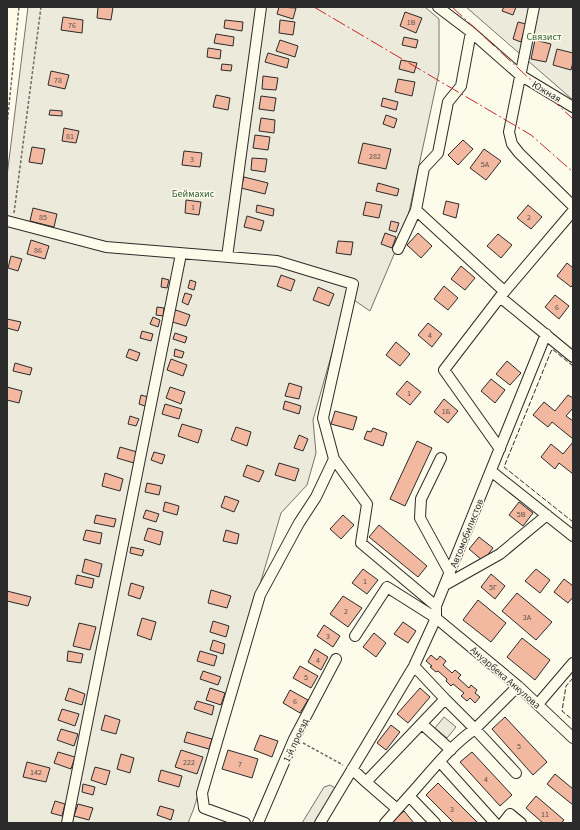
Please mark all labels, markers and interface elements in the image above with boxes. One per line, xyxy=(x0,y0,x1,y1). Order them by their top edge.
house number: 1В xyxy=(407,17,416,28)
house number: 76 xyxy=(68,20,76,31)
park label: Связист xyxy=(526,30,562,44)
house number: 78 xyxy=(54,75,62,86)
street label: Южная xyxy=(529,78,564,106)
house number: 81 xyxy=(66,131,74,142)
house number: 282 xyxy=(369,151,381,162)
house number: 3 xyxy=(190,154,194,165)
house number: 5А xyxy=(481,159,490,170)
park label: Беймахис xyxy=(172,187,215,201)
house number: 1 xyxy=(191,202,195,213)
house number: 85 xyxy=(39,212,47,223)
house number: 2 xyxy=(527,212,531,223)
house number: 86 xyxy=(34,245,42,256)
house number: 6 xyxy=(555,302,559,313)
house number: 4 xyxy=(428,330,432,341)
house number: 1 xyxy=(407,388,411,399)
house number: 1Б xyxy=(442,406,451,417)
street label: Автомобилистов xyxy=(447,497,487,570)
house number: 5В xyxy=(517,509,526,520)
house number: 1 xyxy=(363,576,367,587)
house number: 5Г xyxy=(489,582,497,593)
house number: 2 xyxy=(344,606,348,617)
house number: 3А xyxy=(523,612,532,623)
house number: 3 xyxy=(326,631,330,642)
street label: Ануарбека Аккулова xyxy=(467,643,544,712)
house number: 4 xyxy=(316,655,320,666)
house number: 5 xyxy=(304,672,308,683)
house number: 6 xyxy=(293,696,297,707)
street label: 1-й проезд xyxy=(280,716,312,765)
house number: 5 xyxy=(517,741,521,752)
house number: 222 xyxy=(183,757,195,768)
house number: 7 xyxy=(238,759,242,770)
house number: 142 xyxy=(30,767,42,778)
house number: 4 xyxy=(484,774,488,785)
house number: 3 xyxy=(450,804,454,815)
house number: 11 xyxy=(541,809,549,820)

